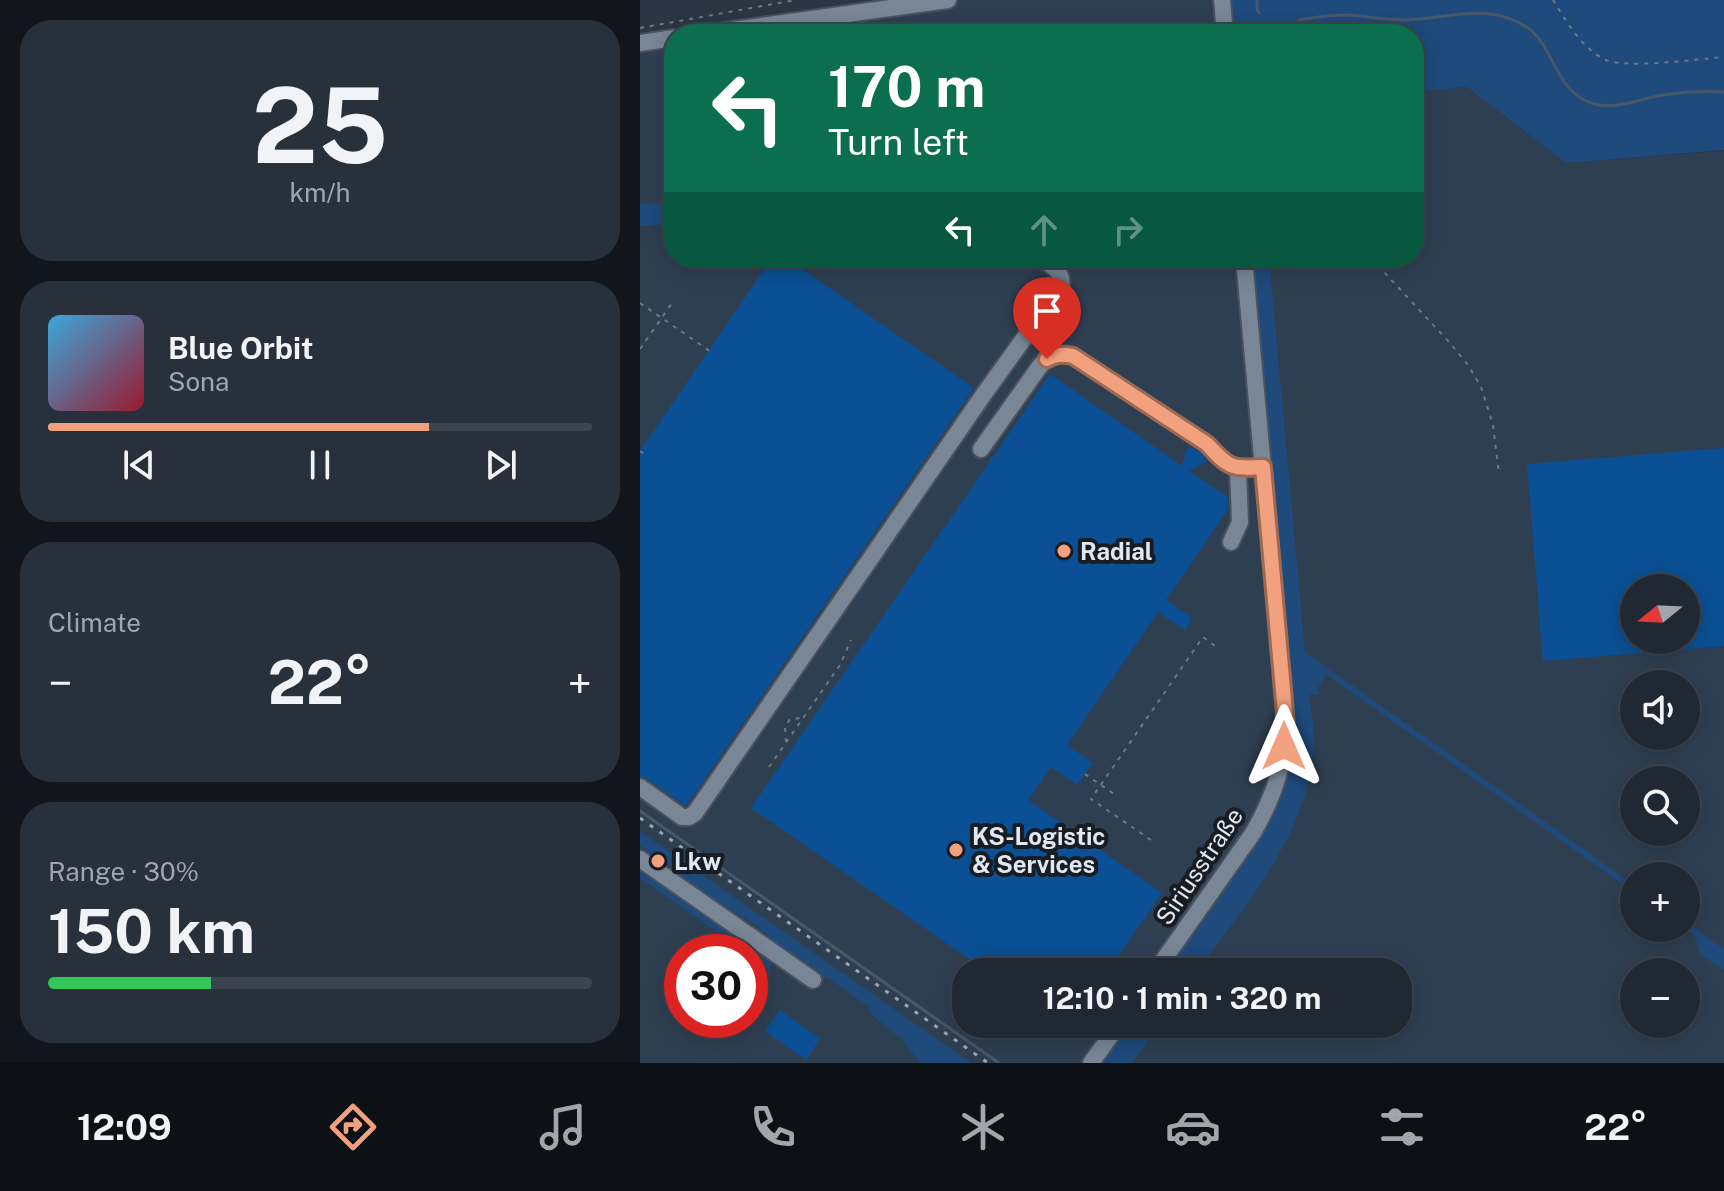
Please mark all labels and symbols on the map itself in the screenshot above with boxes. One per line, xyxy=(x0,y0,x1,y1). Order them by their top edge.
pin xyxy=(1013,277,1081,359)
place label: Radial xyxy=(1080,537,1153,565)
marker: Radial xyxy=(1055,542,1073,560)
north arrow xyxy=(1620,574,1700,654)
position arrow xyxy=(1242,704,1326,788)
street label: Siriusstraße xyxy=(1150,802,1248,930)
place label: KS-Logistic & Services xyxy=(972,822,1105,878)
marker: KS-Logistic & Services xyxy=(947,841,965,859)
place label: Lkw xyxy=(674,847,721,875)
marker: Lkw xyxy=(649,852,667,870)
speed limit sign: 30 xyxy=(664,934,768,1038)

